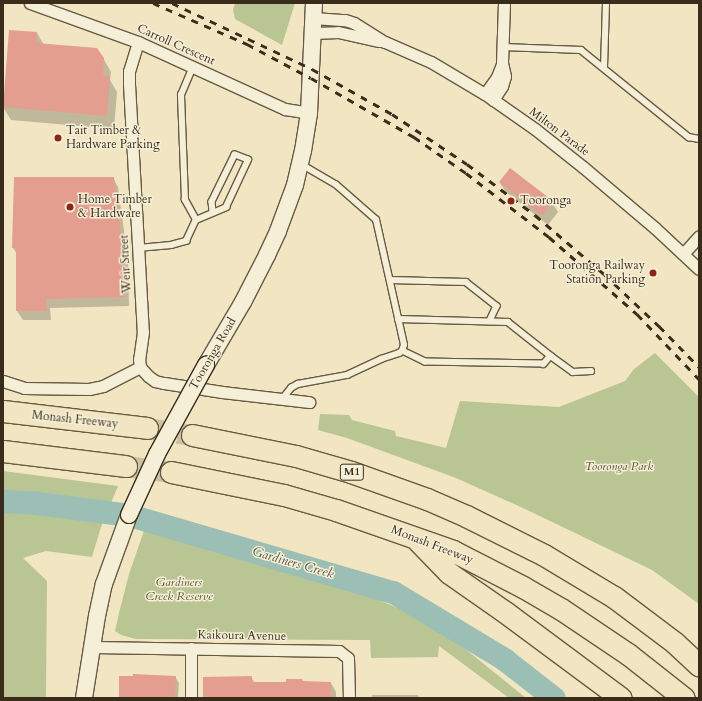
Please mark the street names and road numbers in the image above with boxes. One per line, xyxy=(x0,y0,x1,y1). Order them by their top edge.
street label: Carroll Crescent xyxy=(135,21,217,69)
street label: Milton Parade xyxy=(526,105,592,159)
street label: Weir Street xyxy=(117,234,135,294)
street label: Tooronga Road xyxy=(187,315,239,393)
street label: Monash Freeway xyxy=(31,408,119,432)
road number: M1 xyxy=(339,463,365,481)
street label: Monash Freeway xyxy=(389,523,475,567)
street label: Kaikoura Avenue xyxy=(198,628,286,644)

